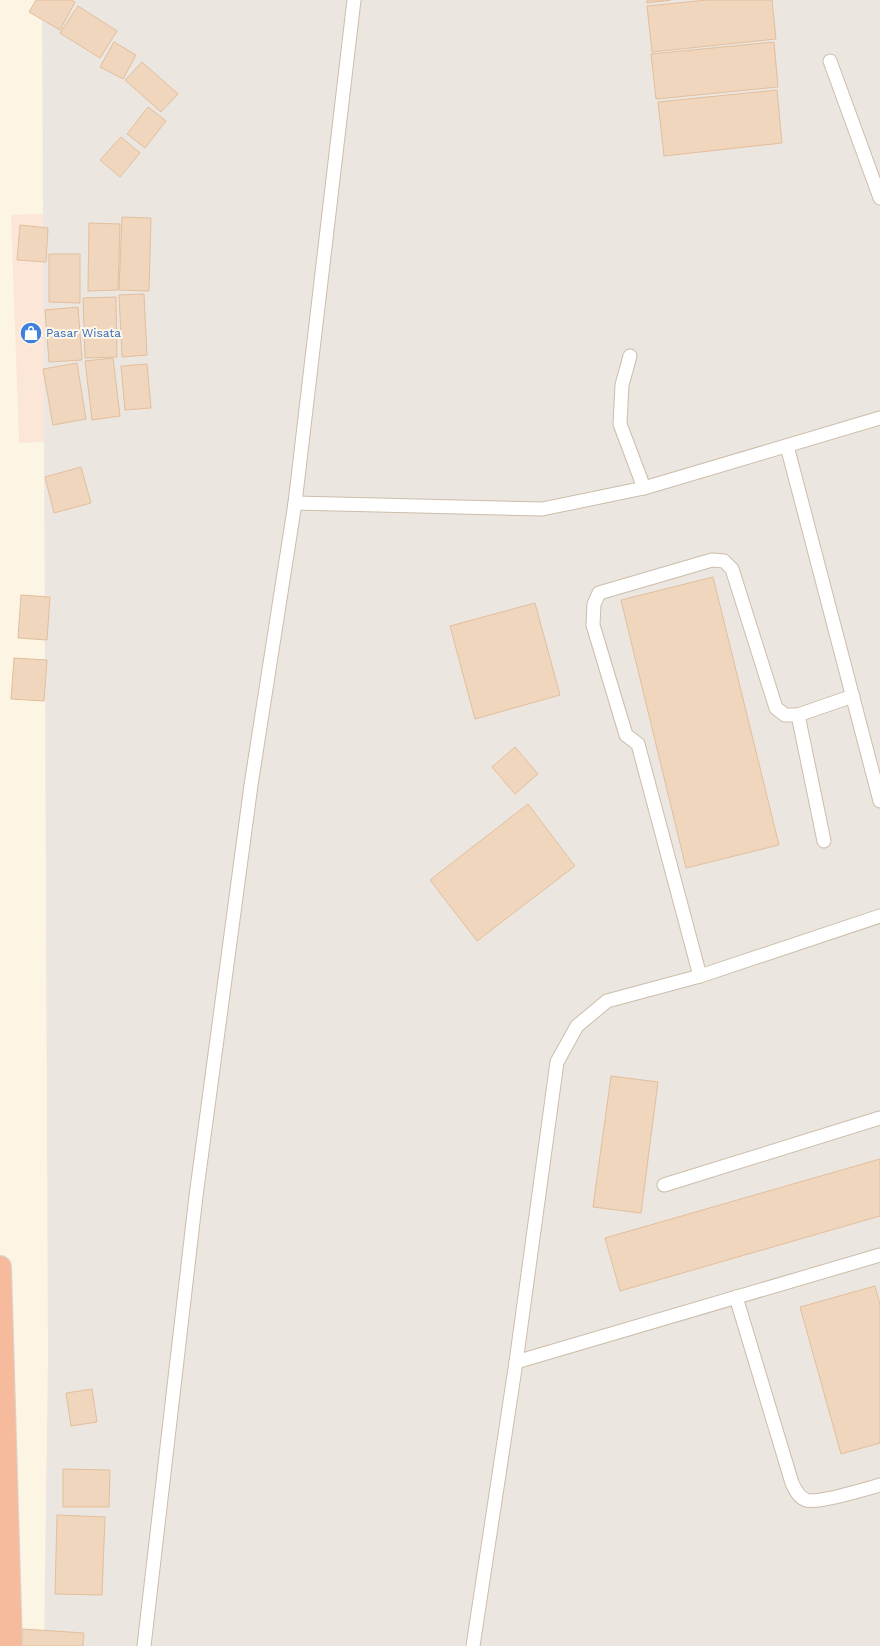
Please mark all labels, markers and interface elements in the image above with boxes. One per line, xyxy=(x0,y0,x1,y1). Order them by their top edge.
shop icon: Pasar Wisata xyxy=(18,320,44,346)
place label: Pasar Wisata xyxy=(46,326,121,340)

